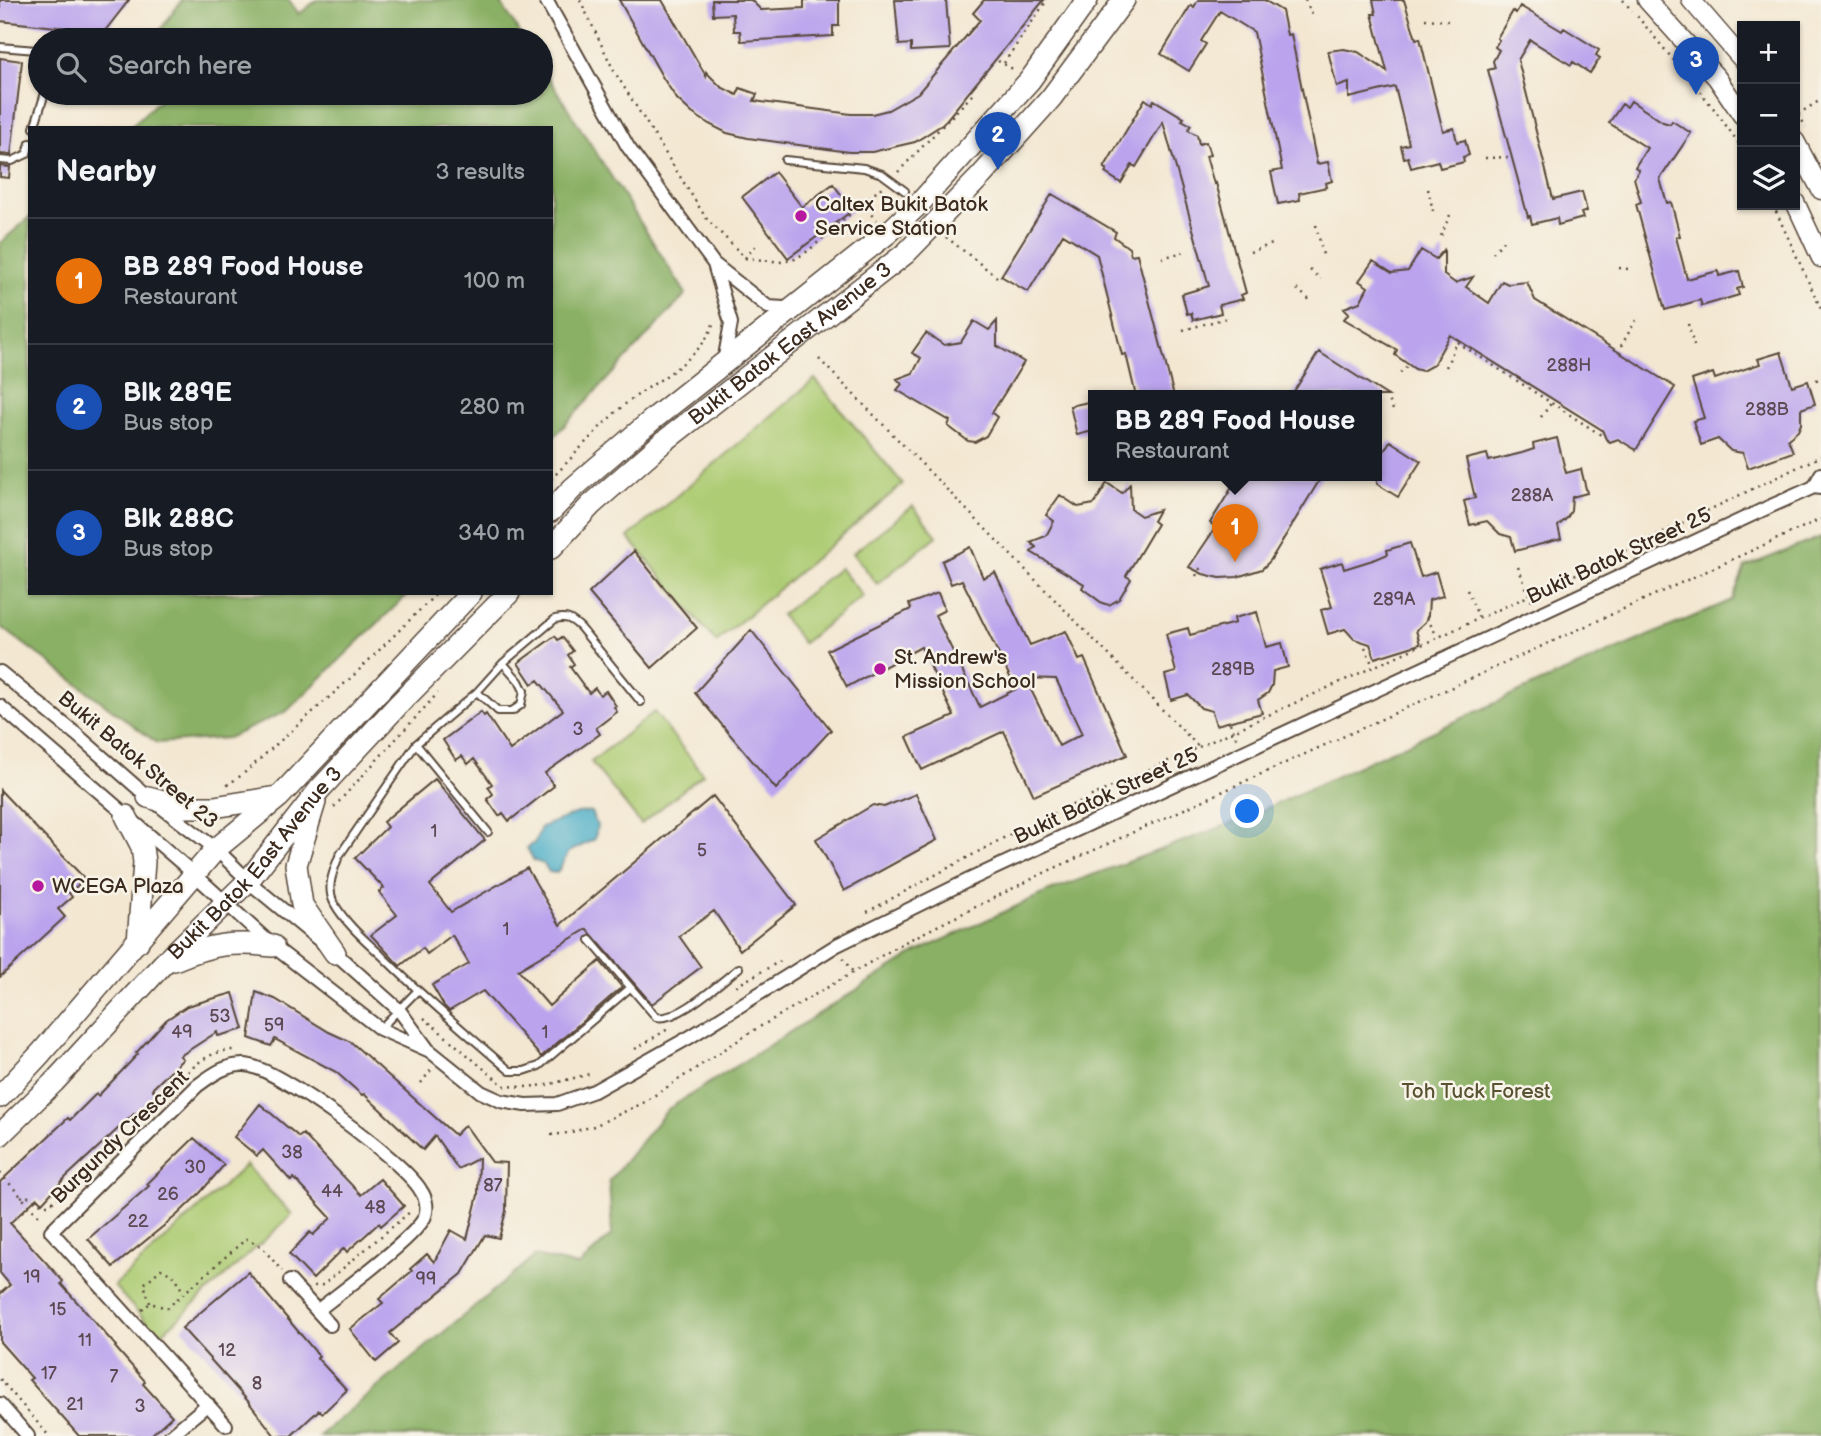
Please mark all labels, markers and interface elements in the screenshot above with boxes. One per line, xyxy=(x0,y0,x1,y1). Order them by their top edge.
map controls xyxy=(1737,21,1800,210)
button: + xyxy=(1737,21,1800,84)
search box xyxy=(28,28,553,105)
pin: 3 xyxy=(1673,37,1719,95)
icon: search xyxy=(52,48,90,86)
text: Search here xyxy=(108,51,252,82)
button: − xyxy=(1737,84,1800,147)
pin: 2 xyxy=(975,112,1021,170)
button: layers xyxy=(1737,147,1800,210)
text: Nearby xyxy=(56,154,156,190)
text: 3 results xyxy=(436,158,525,186)
place label: Caltex Bukit Batok Service Station xyxy=(815,192,988,241)
marker: Caltex Bukit Batok Service Station xyxy=(793,208,809,224)
text: BB 289 Food House xyxy=(123,252,363,283)
street label: Bukit Batok East Avenue 3 xyxy=(683,257,896,430)
text: 1 xyxy=(74,267,84,295)
text: 100 m xyxy=(464,267,525,295)
text: Restaurant xyxy=(123,283,237,311)
house number: 288H xyxy=(1547,355,1591,376)
text: Blk 289E xyxy=(123,378,232,409)
popup xyxy=(1088,390,1382,481)
text: 2 xyxy=(72,393,86,421)
text: 280 m xyxy=(459,393,525,421)
house number: 288B xyxy=(1745,399,1789,420)
text: BB 289 Food House xyxy=(1115,406,1355,437)
text: Bus stop xyxy=(123,409,213,437)
text: Restaurant xyxy=(1115,437,1229,465)
house number: 288A xyxy=(1511,485,1553,506)
street label: Bukit Batok Street 25 xyxy=(1523,502,1715,610)
text: Blk 288C xyxy=(123,504,234,535)
pin: 1 xyxy=(1212,504,1258,562)
text: 3 xyxy=(72,519,86,547)
text: 340 m xyxy=(458,519,525,547)
text: Bus stop xyxy=(123,535,213,563)
house number: 289A xyxy=(1373,589,1415,610)
place label: St. Andrew's Mission School xyxy=(894,645,1036,694)
house number: 289B xyxy=(1211,659,1255,680)
marker: St. Andrew's Mission School xyxy=(872,661,888,677)
street label: Bukit Batok Street 23 xyxy=(53,686,223,834)
house number: 3 xyxy=(572,719,584,740)
street label: Bukit Batok Street 25 xyxy=(1010,742,1202,850)
street label: Bukit Batok East Avenue 3 xyxy=(162,761,347,965)
your location xyxy=(1230,794,1264,828)
house number: 1 xyxy=(431,821,437,842)
house number: 5 xyxy=(697,840,707,861)
place label: WCEGA Plaza xyxy=(52,874,184,899)
marker: WCEGA Plaza xyxy=(30,878,46,894)
house number: 1 xyxy=(503,919,509,940)
house number: 53 xyxy=(209,1006,231,1027)
house number: 59 xyxy=(264,1015,284,1036)
house number: 49 xyxy=(171,1022,193,1043)
house number: 1 xyxy=(542,1022,548,1043)
street label: Burgundy Crescent xyxy=(46,1065,194,1209)
park label: Toh Tuck Forest xyxy=(1401,1079,1551,1104)
house number: 38 xyxy=(281,1142,303,1163)
house number: 30 xyxy=(184,1157,206,1178)
house number: 87 xyxy=(483,1175,503,1196)
house number: 44 xyxy=(321,1181,343,1202)
house number: 26 xyxy=(157,1184,179,1205)
house number: 48 xyxy=(364,1197,386,1218)
house number: 22 xyxy=(127,1211,149,1232)
house number: 19 xyxy=(23,1267,41,1288)
house number: 99 xyxy=(416,1269,436,1290)
house number: 15 xyxy=(49,1299,67,1320)
house number: 11 xyxy=(78,1330,92,1351)
house number: 12 xyxy=(218,1340,236,1361)
house number: 17 xyxy=(41,1363,57,1384)
house number: 7 xyxy=(110,1366,119,1387)
house number: 8 xyxy=(252,1373,262,1394)
house number: 21 xyxy=(66,1394,84,1415)
house number: 3 xyxy=(134,1396,146,1417)

